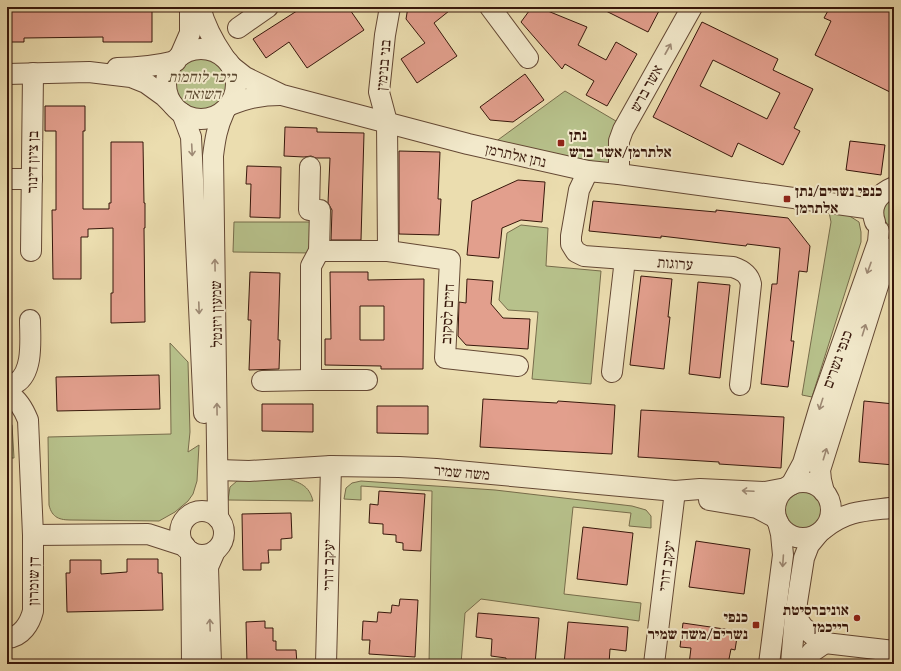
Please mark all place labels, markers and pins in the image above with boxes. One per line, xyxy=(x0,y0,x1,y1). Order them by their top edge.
place label: נתן אלתרמן/אשר ברש xyxy=(569,125,672,161)
marker: נתן אלתרמן/אשר ברש xyxy=(556,138,566,148)
place label: כנפי נשרים/נתן אלתרמן xyxy=(795,181,882,217)
marker: כנפי נשרים/נתן אלתרמן xyxy=(782,194,792,204)
place label: אוניברסיטת רייכמן xyxy=(783,600,849,636)
place label: כנפי נשרים/משה שמיר xyxy=(648,607,748,643)
marker: אוניברסיטת רייכמן xyxy=(852,613,862,623)
marker: כנפי נשרים/משה שמיר xyxy=(751,620,761,630)

